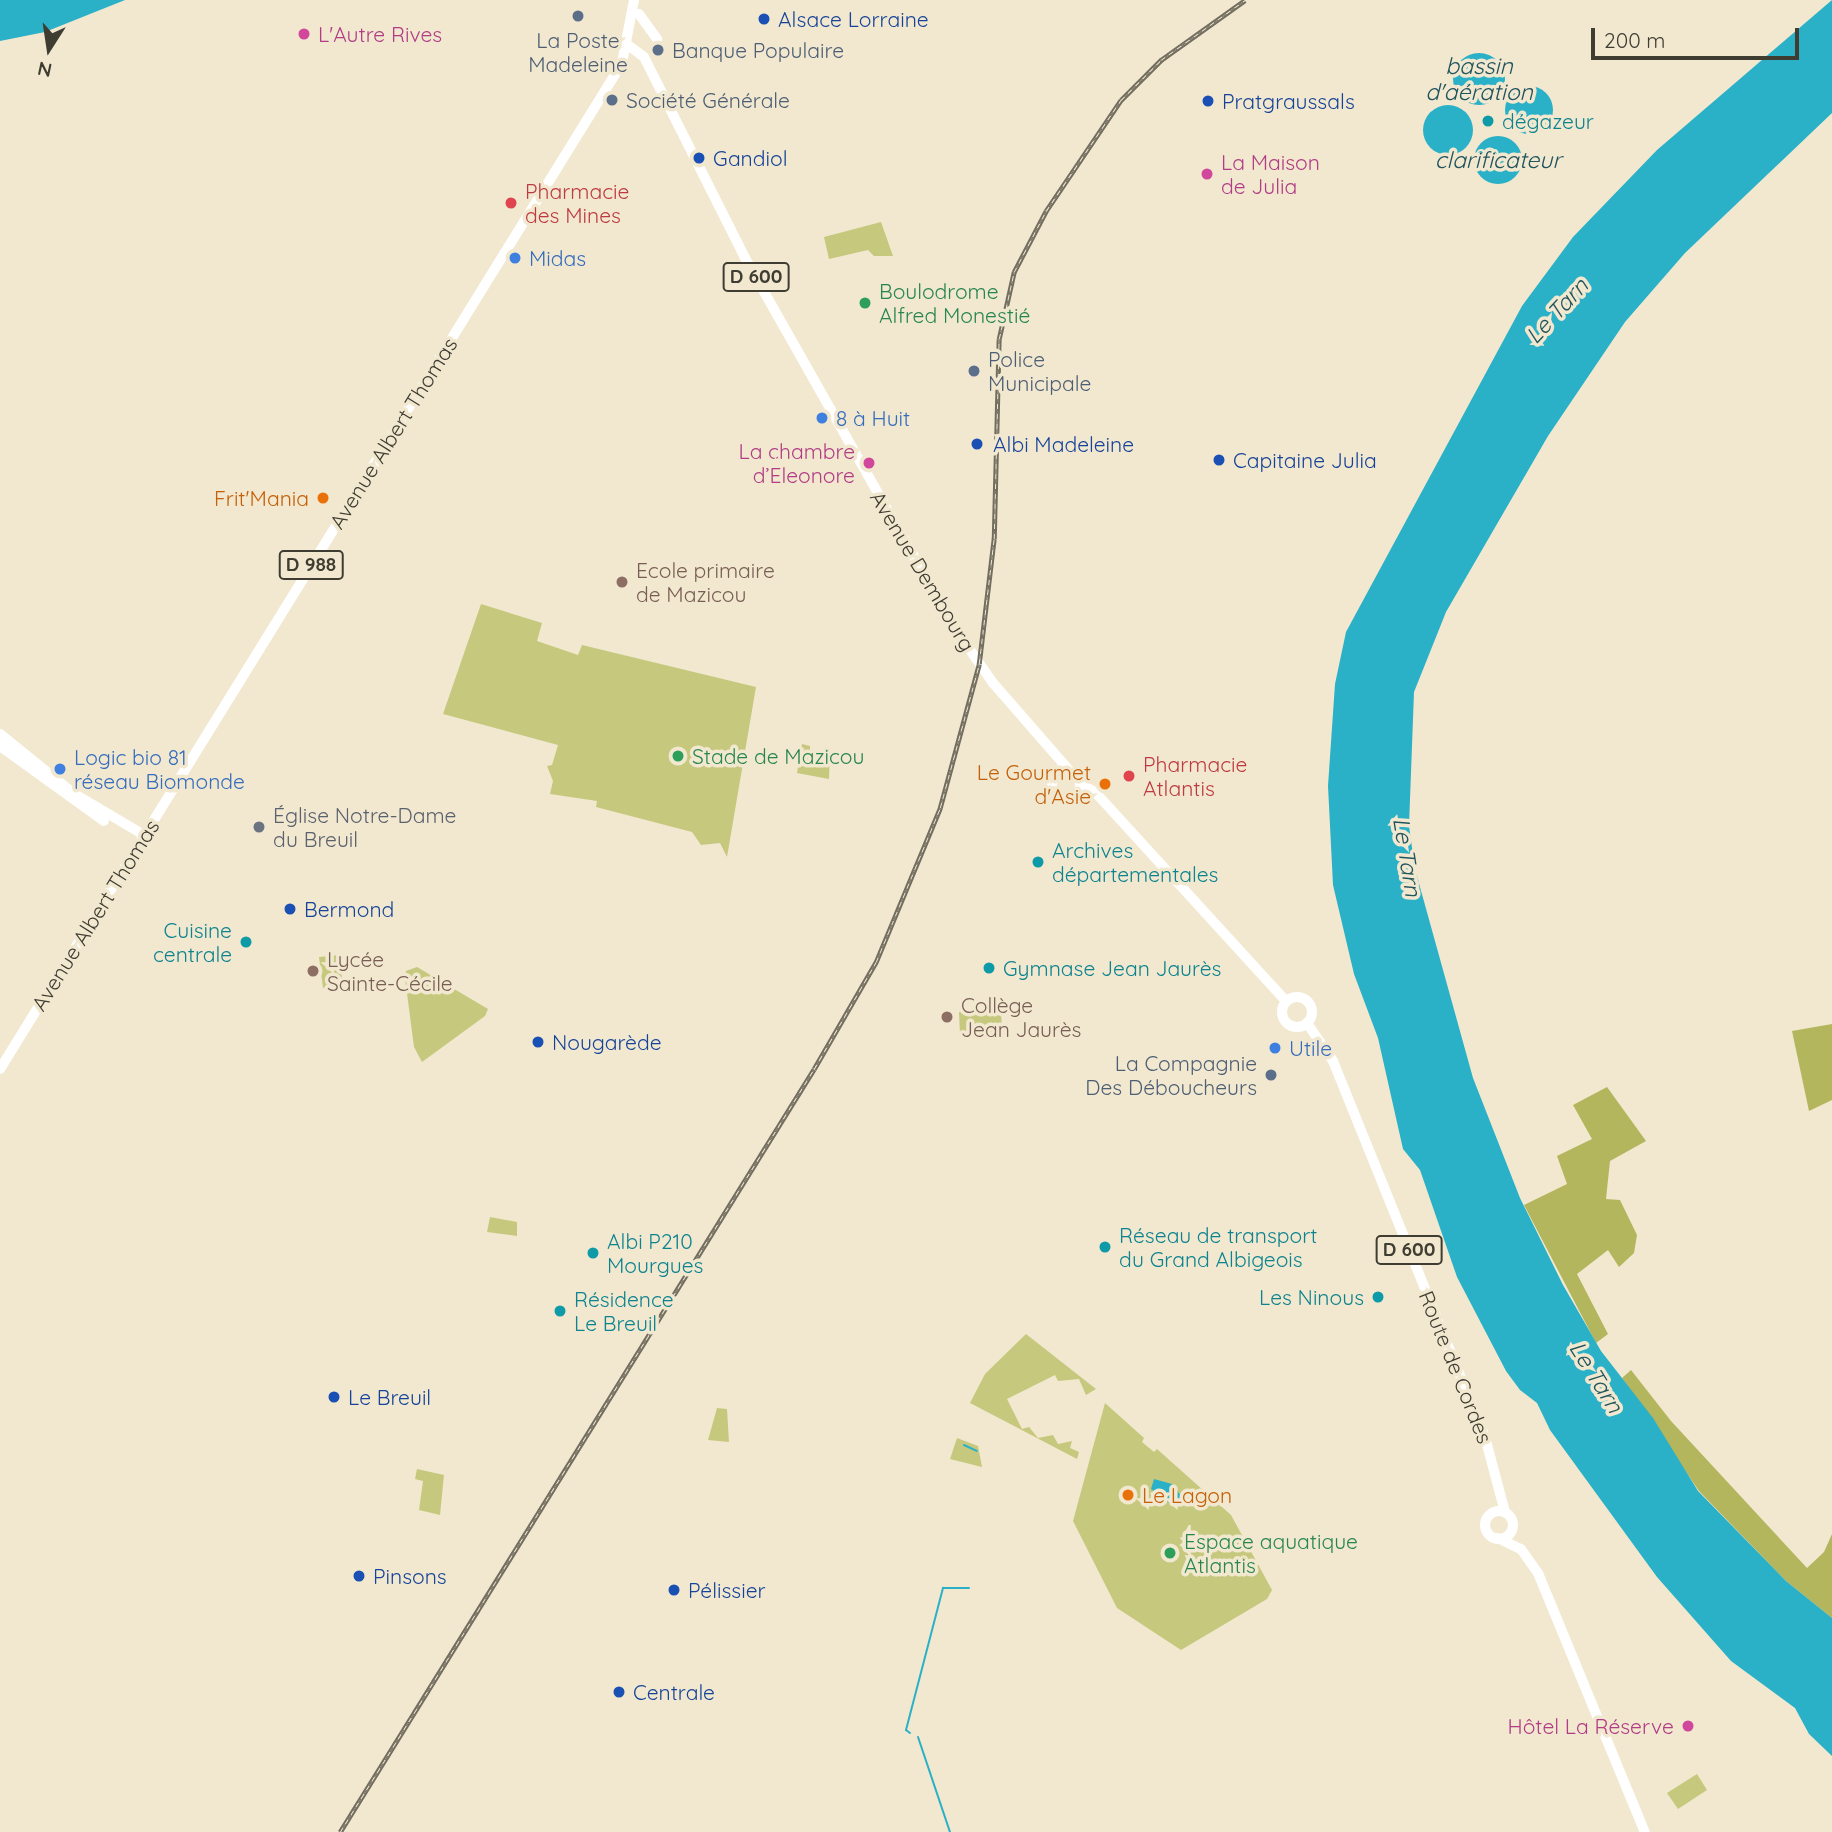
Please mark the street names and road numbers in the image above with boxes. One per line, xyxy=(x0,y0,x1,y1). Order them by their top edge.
road number: D 600 xyxy=(721,262,791,292)
street label: Avenue Albert Thomas xyxy=(324,333,462,533)
street label: Avenue Dembourg xyxy=(865,486,981,656)
road number: D 988 xyxy=(278,550,344,580)
street label: Avenue Albert Thomas xyxy=(26,815,164,1015)
road number: D 600 xyxy=(1374,1234,1444,1266)
street label: Route de Cordes xyxy=(1414,1287,1498,1447)

